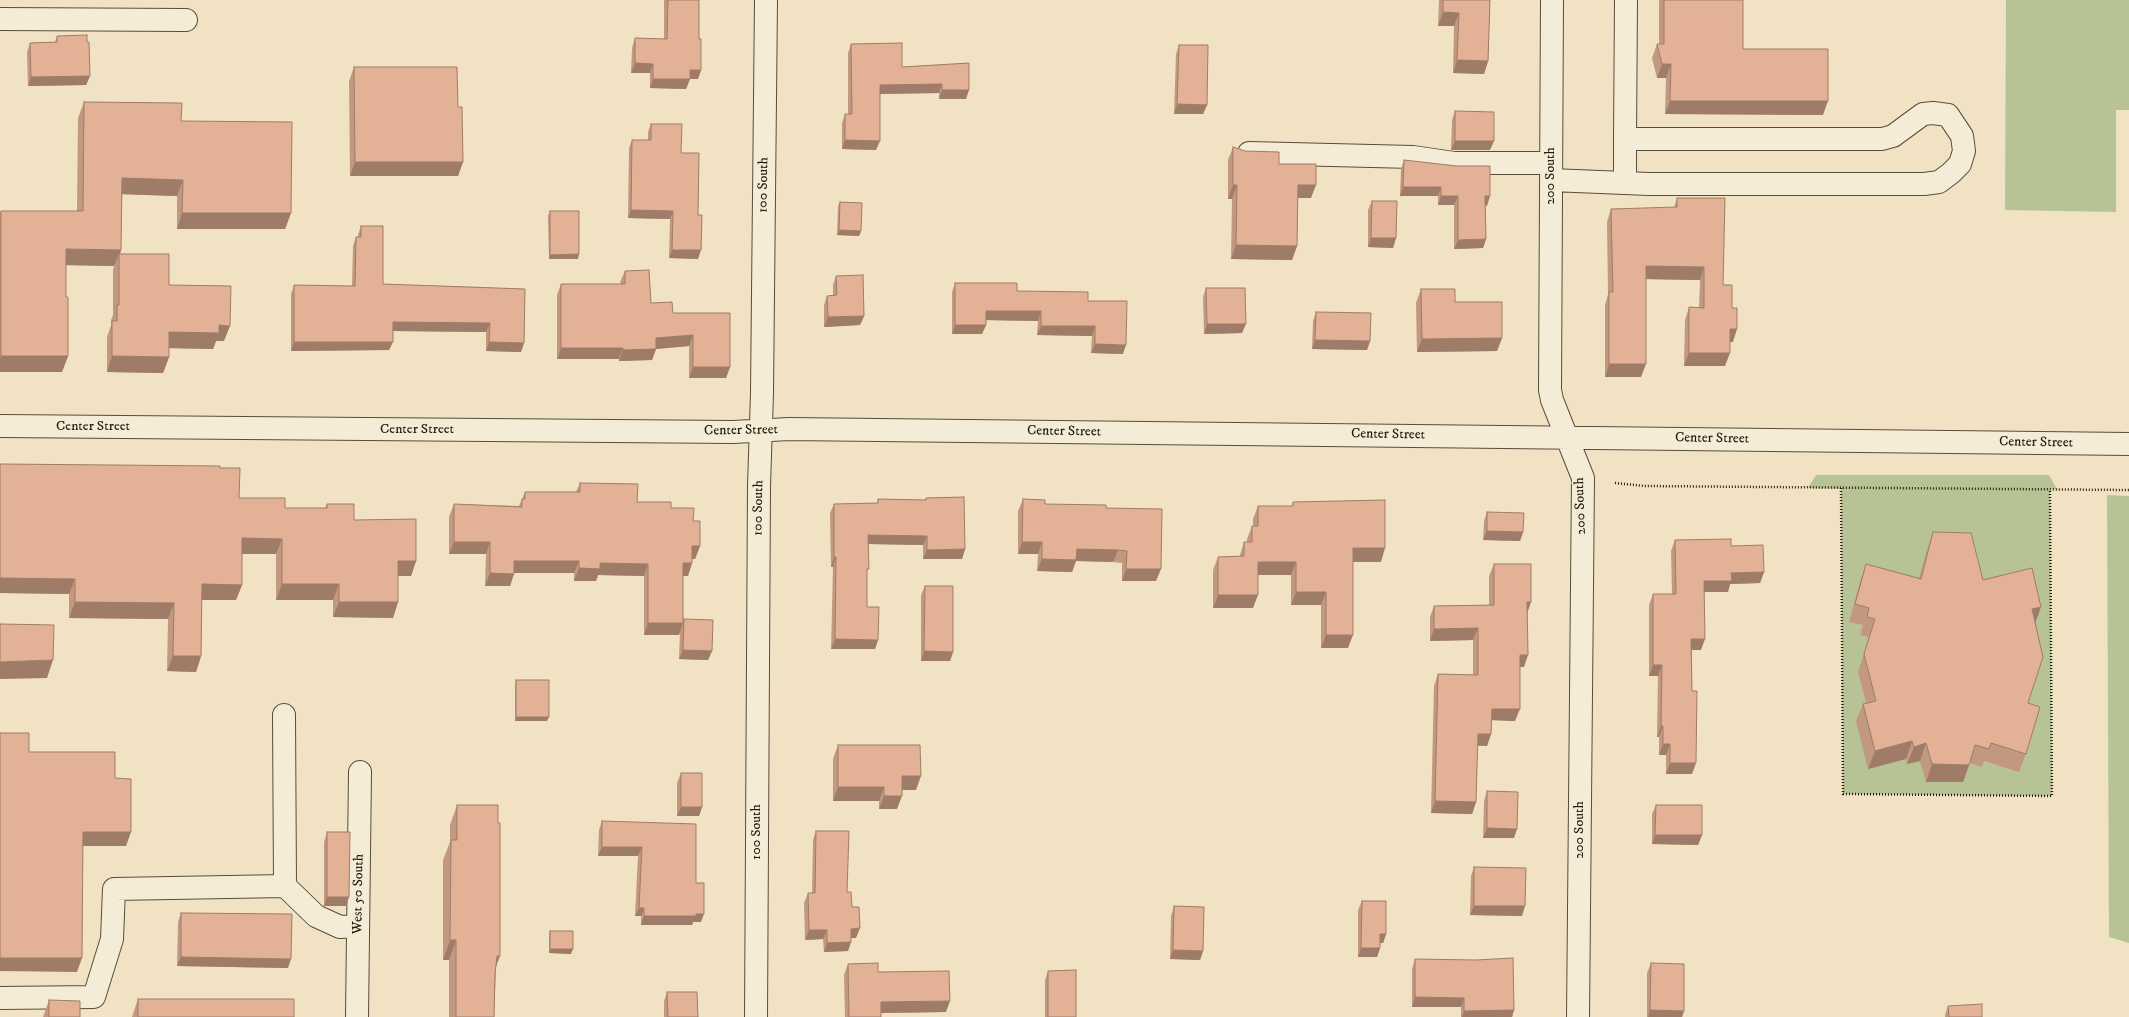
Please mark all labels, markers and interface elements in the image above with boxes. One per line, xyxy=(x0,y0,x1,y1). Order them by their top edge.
street label: 200 South xyxy=(1543,147,1559,205)
street label: 100 South xyxy=(755,157,773,213)
street label: Center Street xyxy=(56,419,130,435)
street label: Center Street xyxy=(380,422,454,438)
street label: Center Street xyxy=(704,422,778,440)
street label: Center Street xyxy=(1027,423,1101,441)
street label: Center Street xyxy=(1351,426,1425,444)
street label: Center Street xyxy=(1675,430,1749,448)
street label: Center Street xyxy=(1999,434,2073,452)
street label: 200 South xyxy=(1572,477,1590,535)
street label: 100 South xyxy=(750,480,768,536)
street label: 200 South xyxy=(1572,801,1588,859)
street label: 100 South xyxy=(749,804,765,860)
street label: West 50 South xyxy=(350,854,368,934)

